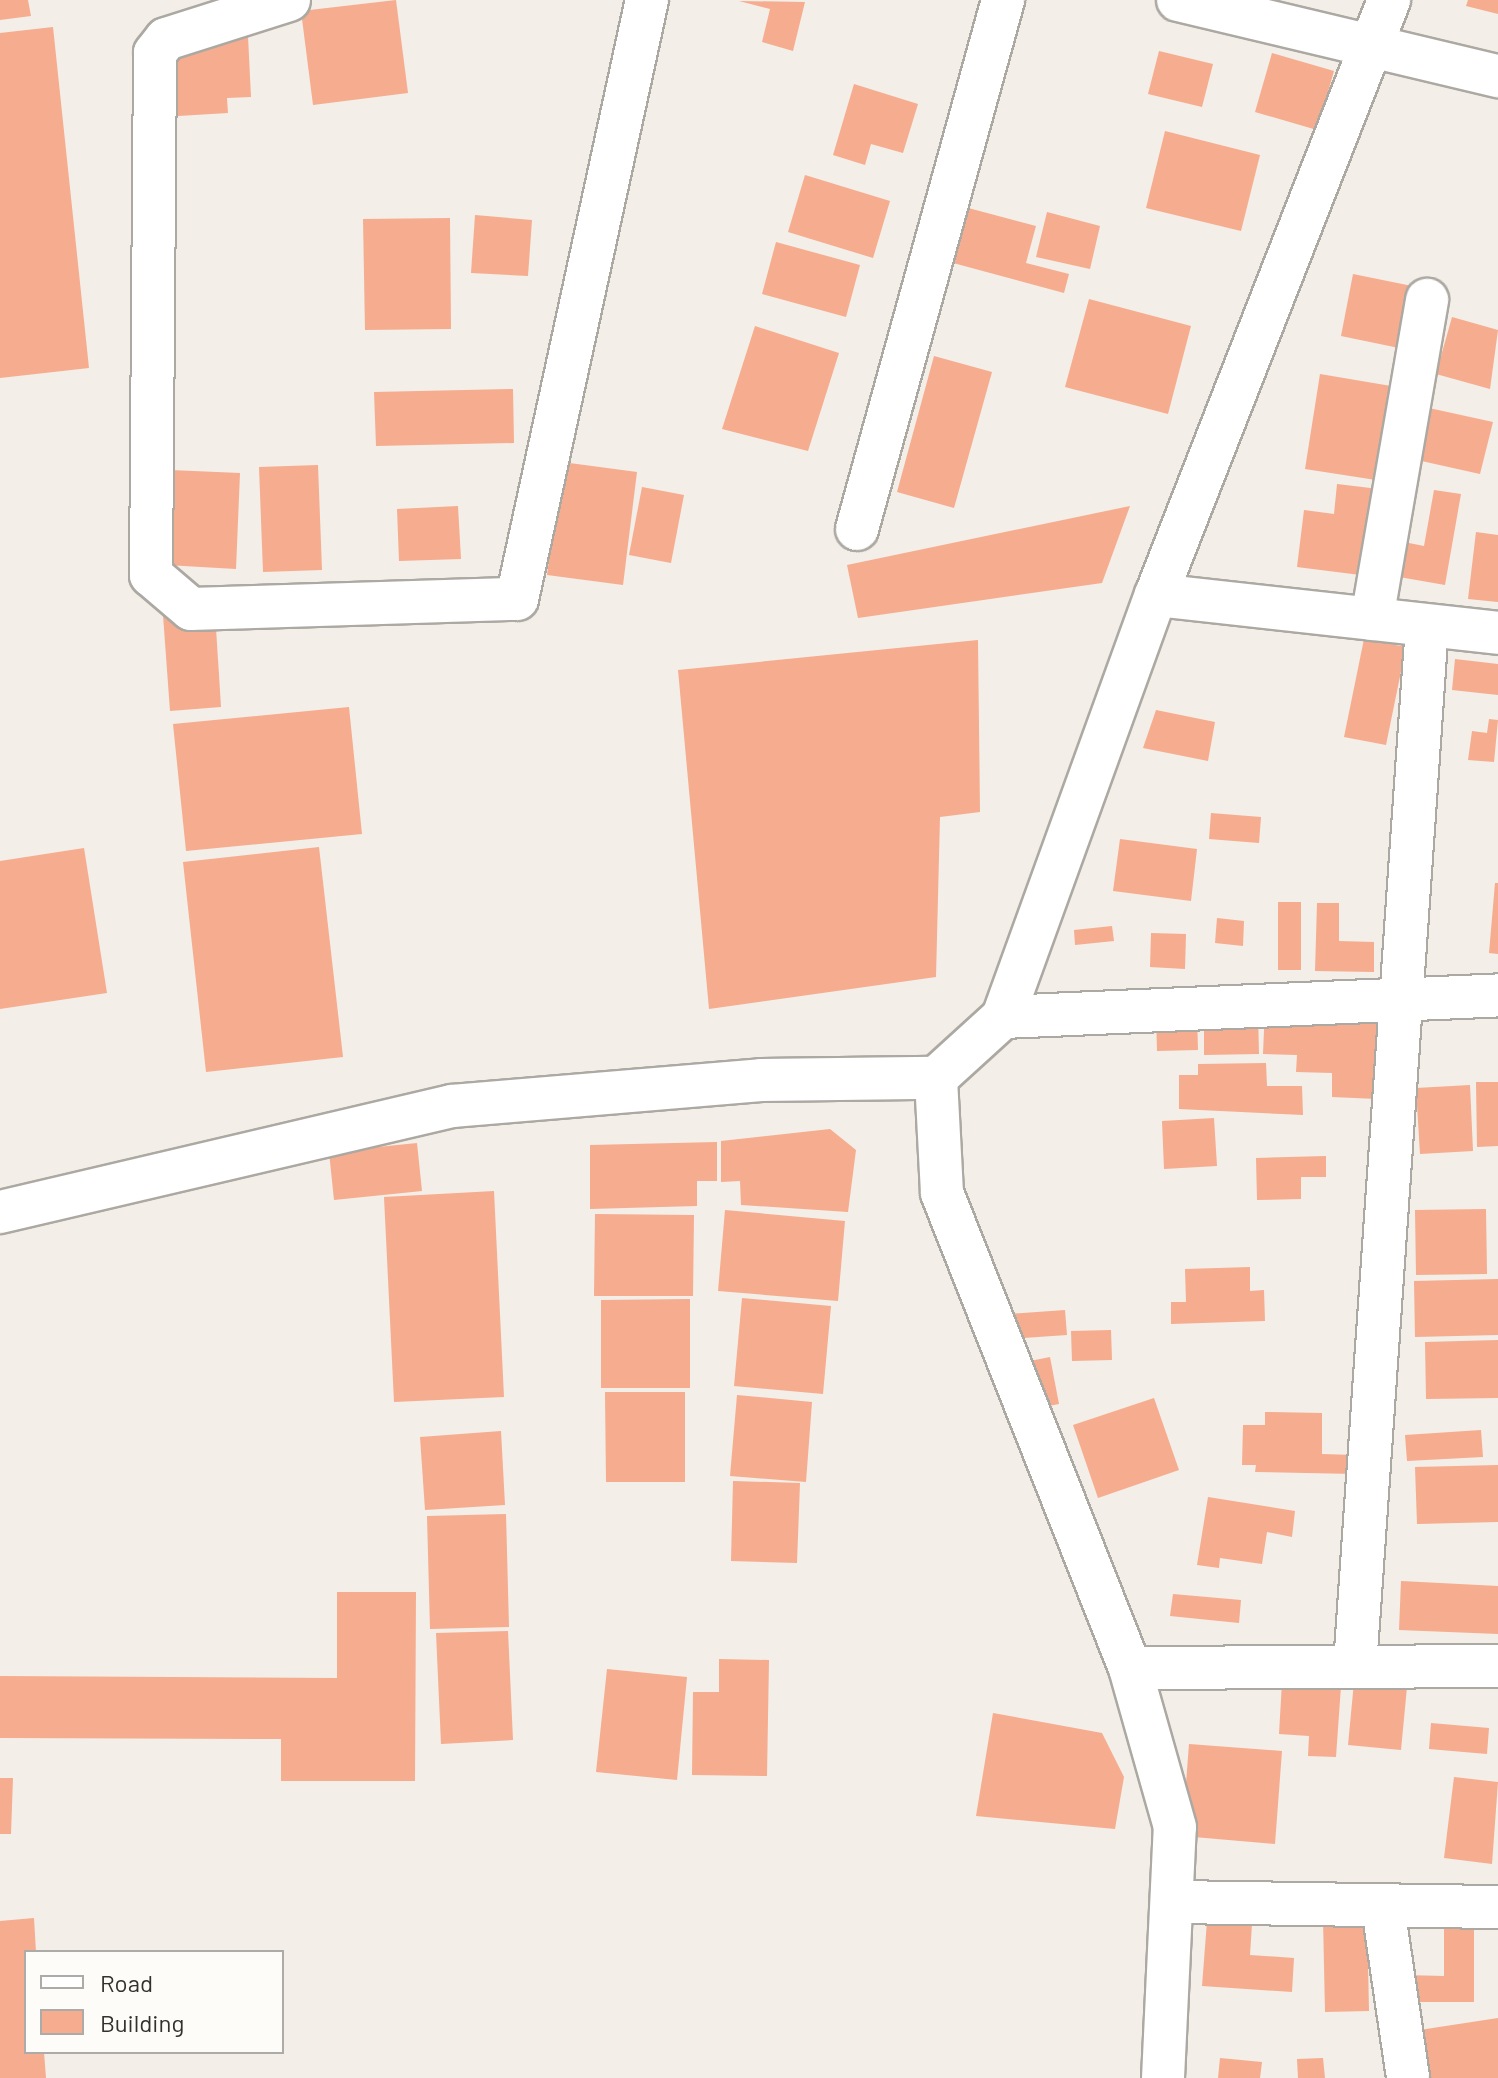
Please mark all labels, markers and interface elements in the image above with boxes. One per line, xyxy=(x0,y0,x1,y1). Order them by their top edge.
legend xyxy=(24,1950,284,2054)
text: Road xyxy=(100,1968,153,1997)
text: Building xyxy=(100,2008,184,2037)

